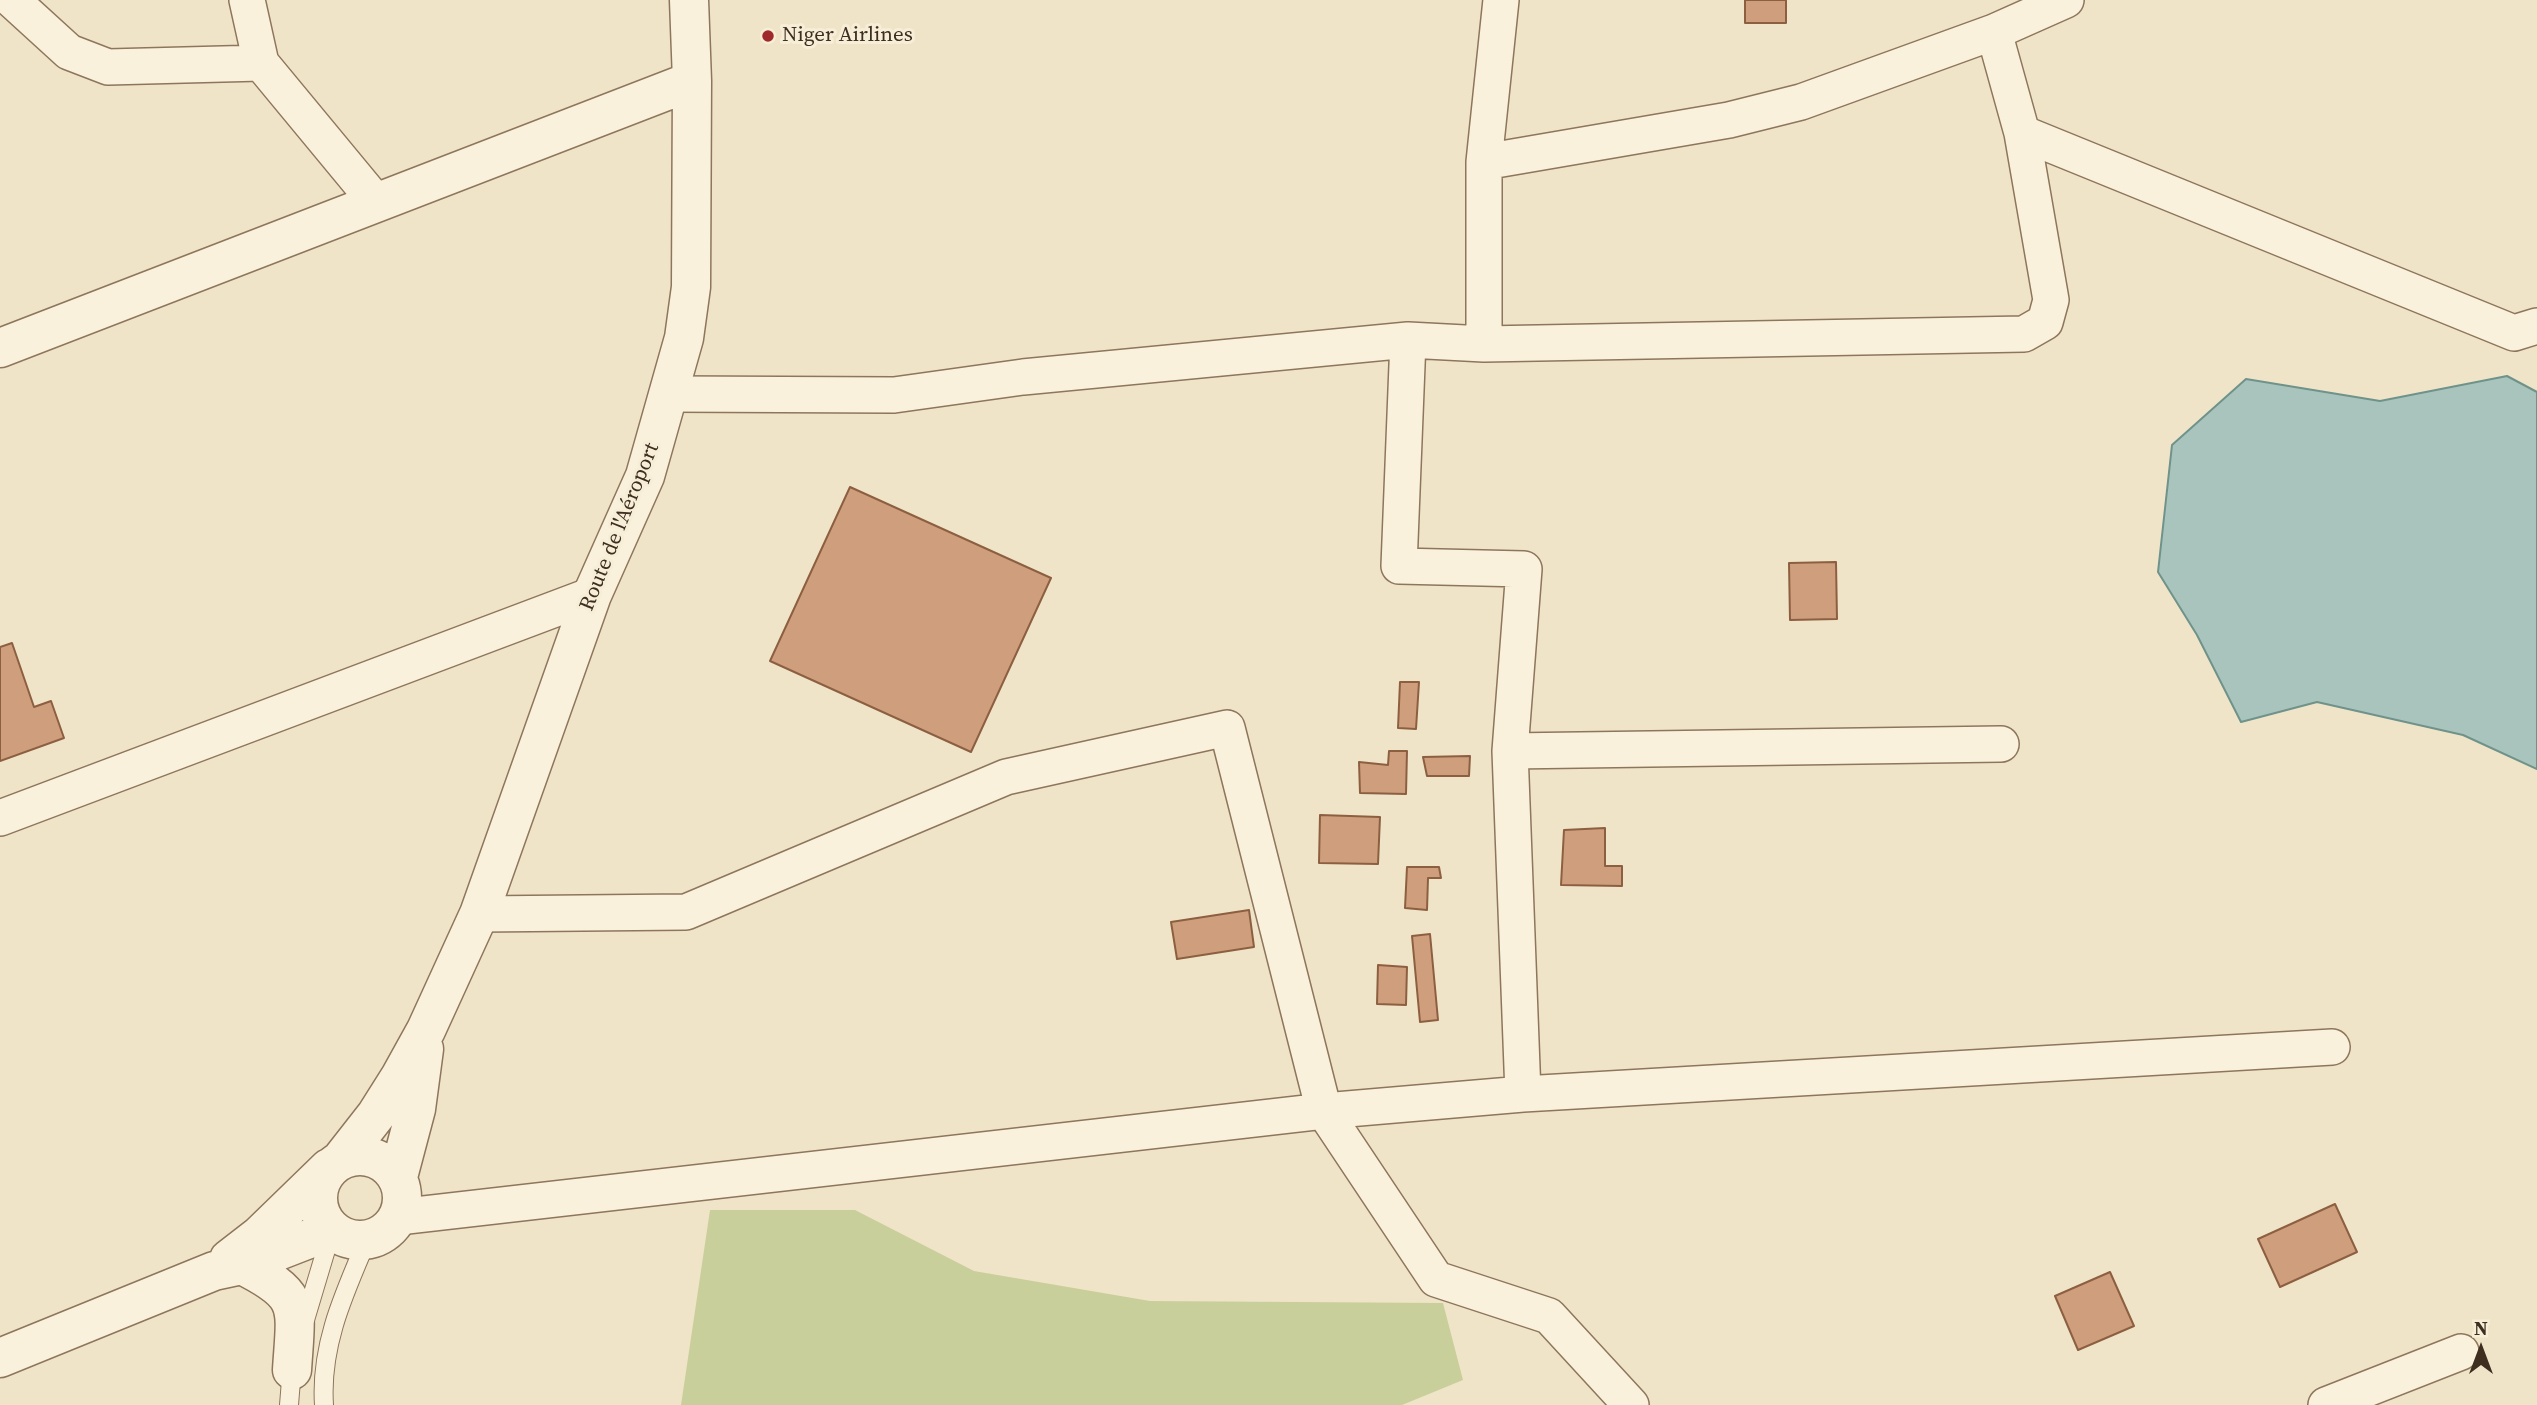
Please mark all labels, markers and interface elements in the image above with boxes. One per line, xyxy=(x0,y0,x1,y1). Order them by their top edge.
place label: Niger Airlines xyxy=(782,23,913,49)
marker: Niger Airlines xyxy=(760,28,776,44)
street label: Route de l'Aéroport xyxy=(575,439,665,615)
north arrow xyxy=(2446,1314,2516,1384)
text: N xyxy=(2474,1315,2488,1341)

